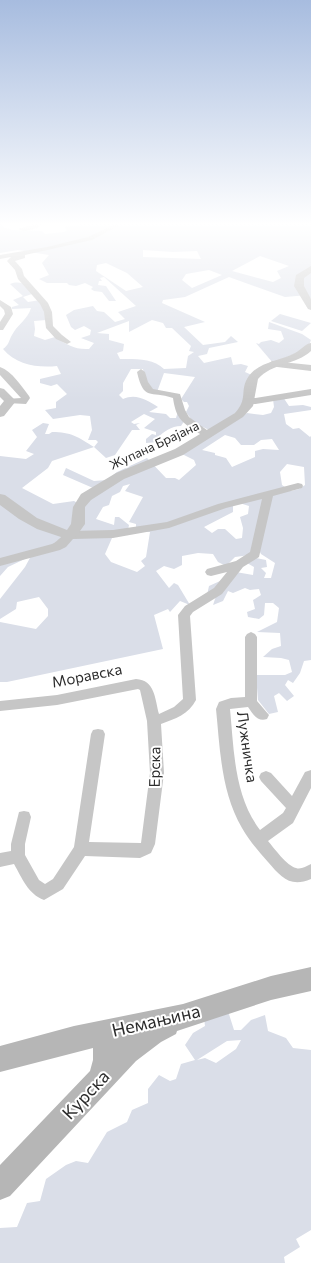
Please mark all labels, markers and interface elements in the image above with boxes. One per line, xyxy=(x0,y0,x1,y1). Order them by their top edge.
street label: Жупана Брајана xyxy=(107,417,201,473)
street label: Моравска xyxy=(50,659,123,691)
street label: Лужничка xyxy=(234,710,262,784)
street label: Ерска xyxy=(145,746,163,788)
street label: Немањина xyxy=(109,999,202,1041)
street label: Курска xyxy=(57,1065,113,1123)

